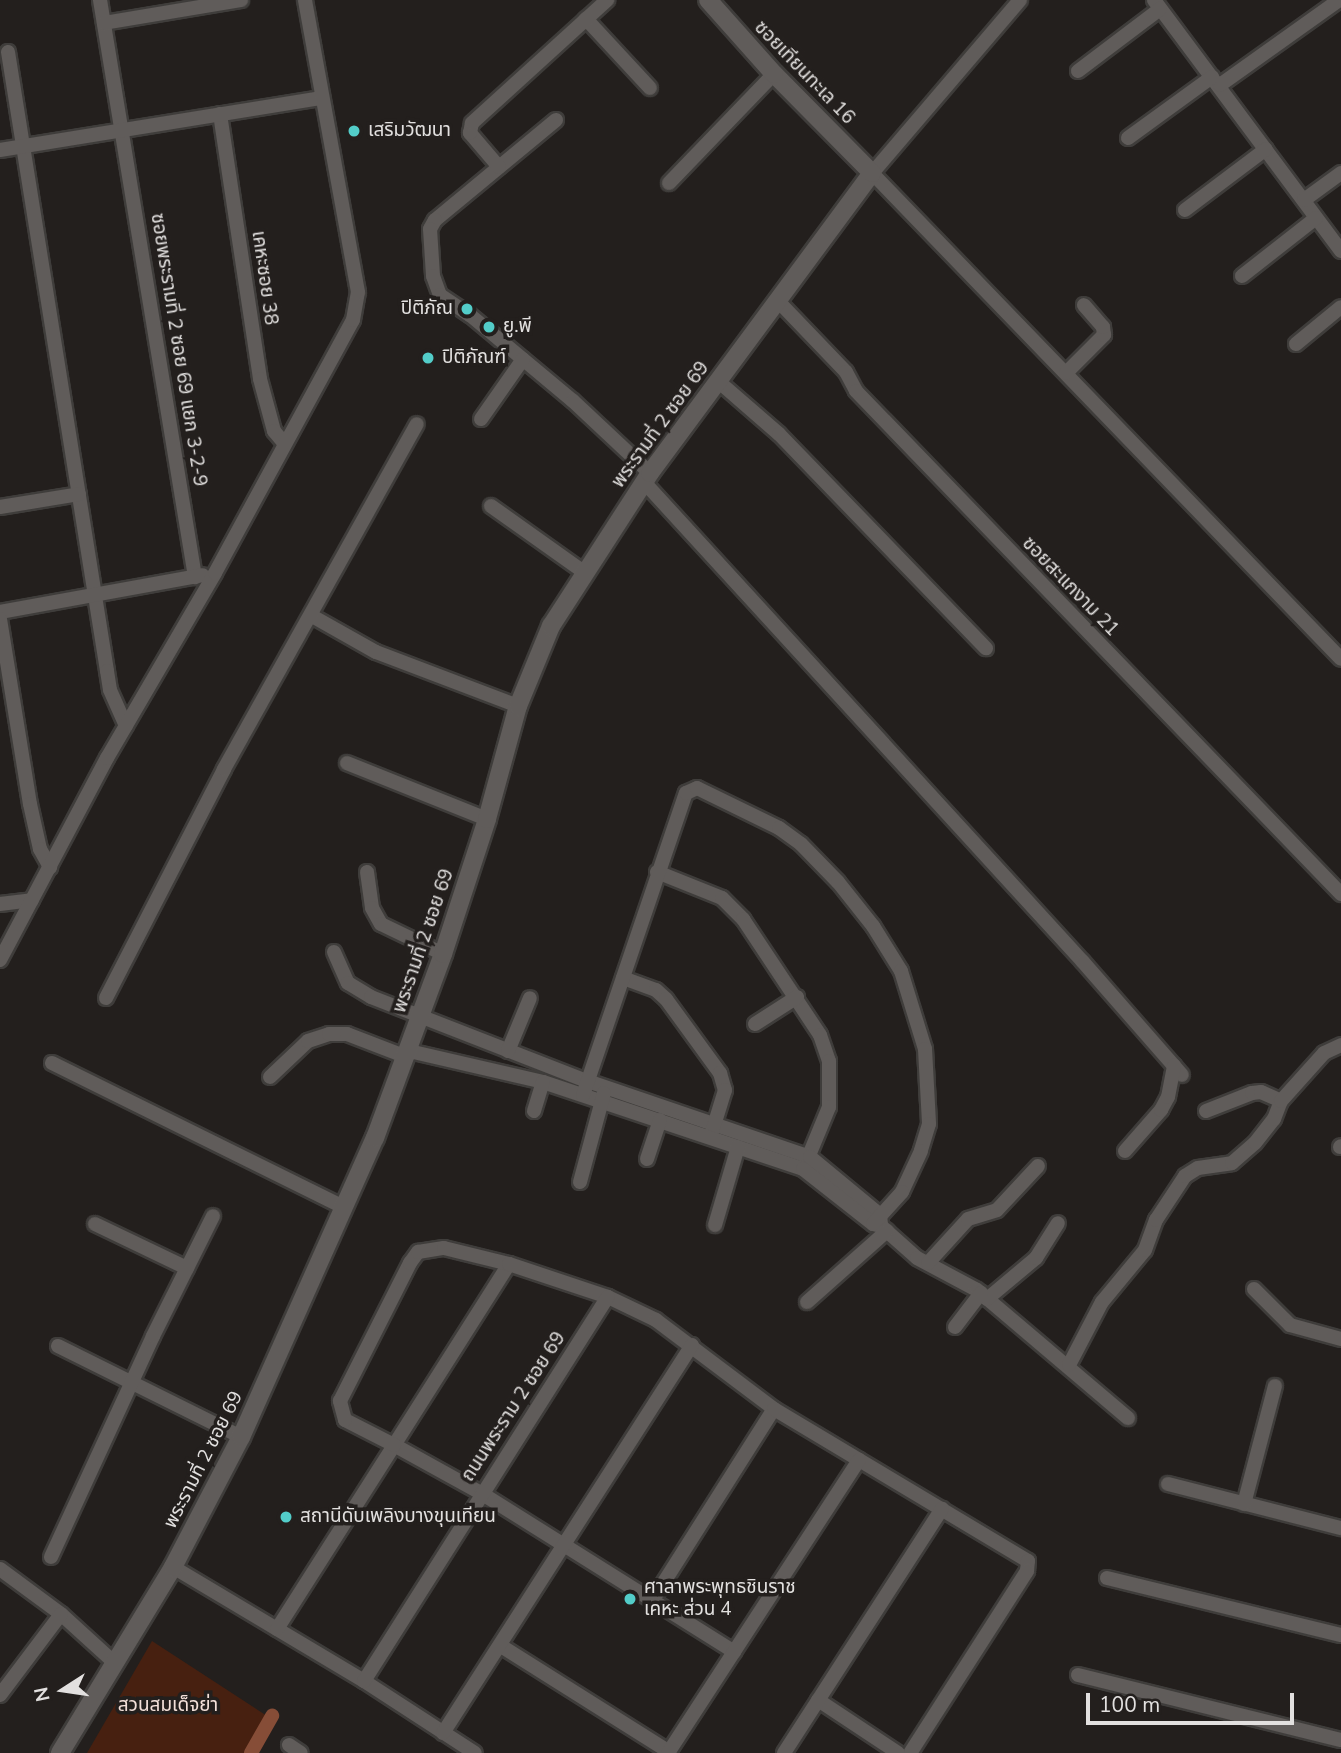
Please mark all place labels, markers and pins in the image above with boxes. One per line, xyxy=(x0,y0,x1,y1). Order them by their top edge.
place label: เสริมวัฒนา xyxy=(368,120,451,142)
marker: เสริมวัฒนา xyxy=(346,123,362,139)
place label: ปิติภัณ xyxy=(401,298,453,320)
marker: ปิติภัณ xyxy=(459,301,475,317)
place label: ยู.พี xyxy=(503,316,532,338)
marker: ยู.พี xyxy=(481,319,497,335)
place label: ปิติภัณฑ์ xyxy=(442,347,506,369)
marker: ปิติภัณฑ์ xyxy=(420,350,436,366)
place label: สถานีดับเพลิงบางขุนเทียน xyxy=(300,1506,496,1528)
marker: สถานีดับเพลิงบางขุนเทียน xyxy=(278,1509,294,1525)
place label: ศาลาพระพุทธชินราช เคหะ ส่วน 4 xyxy=(644,1577,796,1621)
marker: ศาลาพระพุทธชินราช เคหะ ส่วน 4 xyxy=(622,1591,638,1607)

